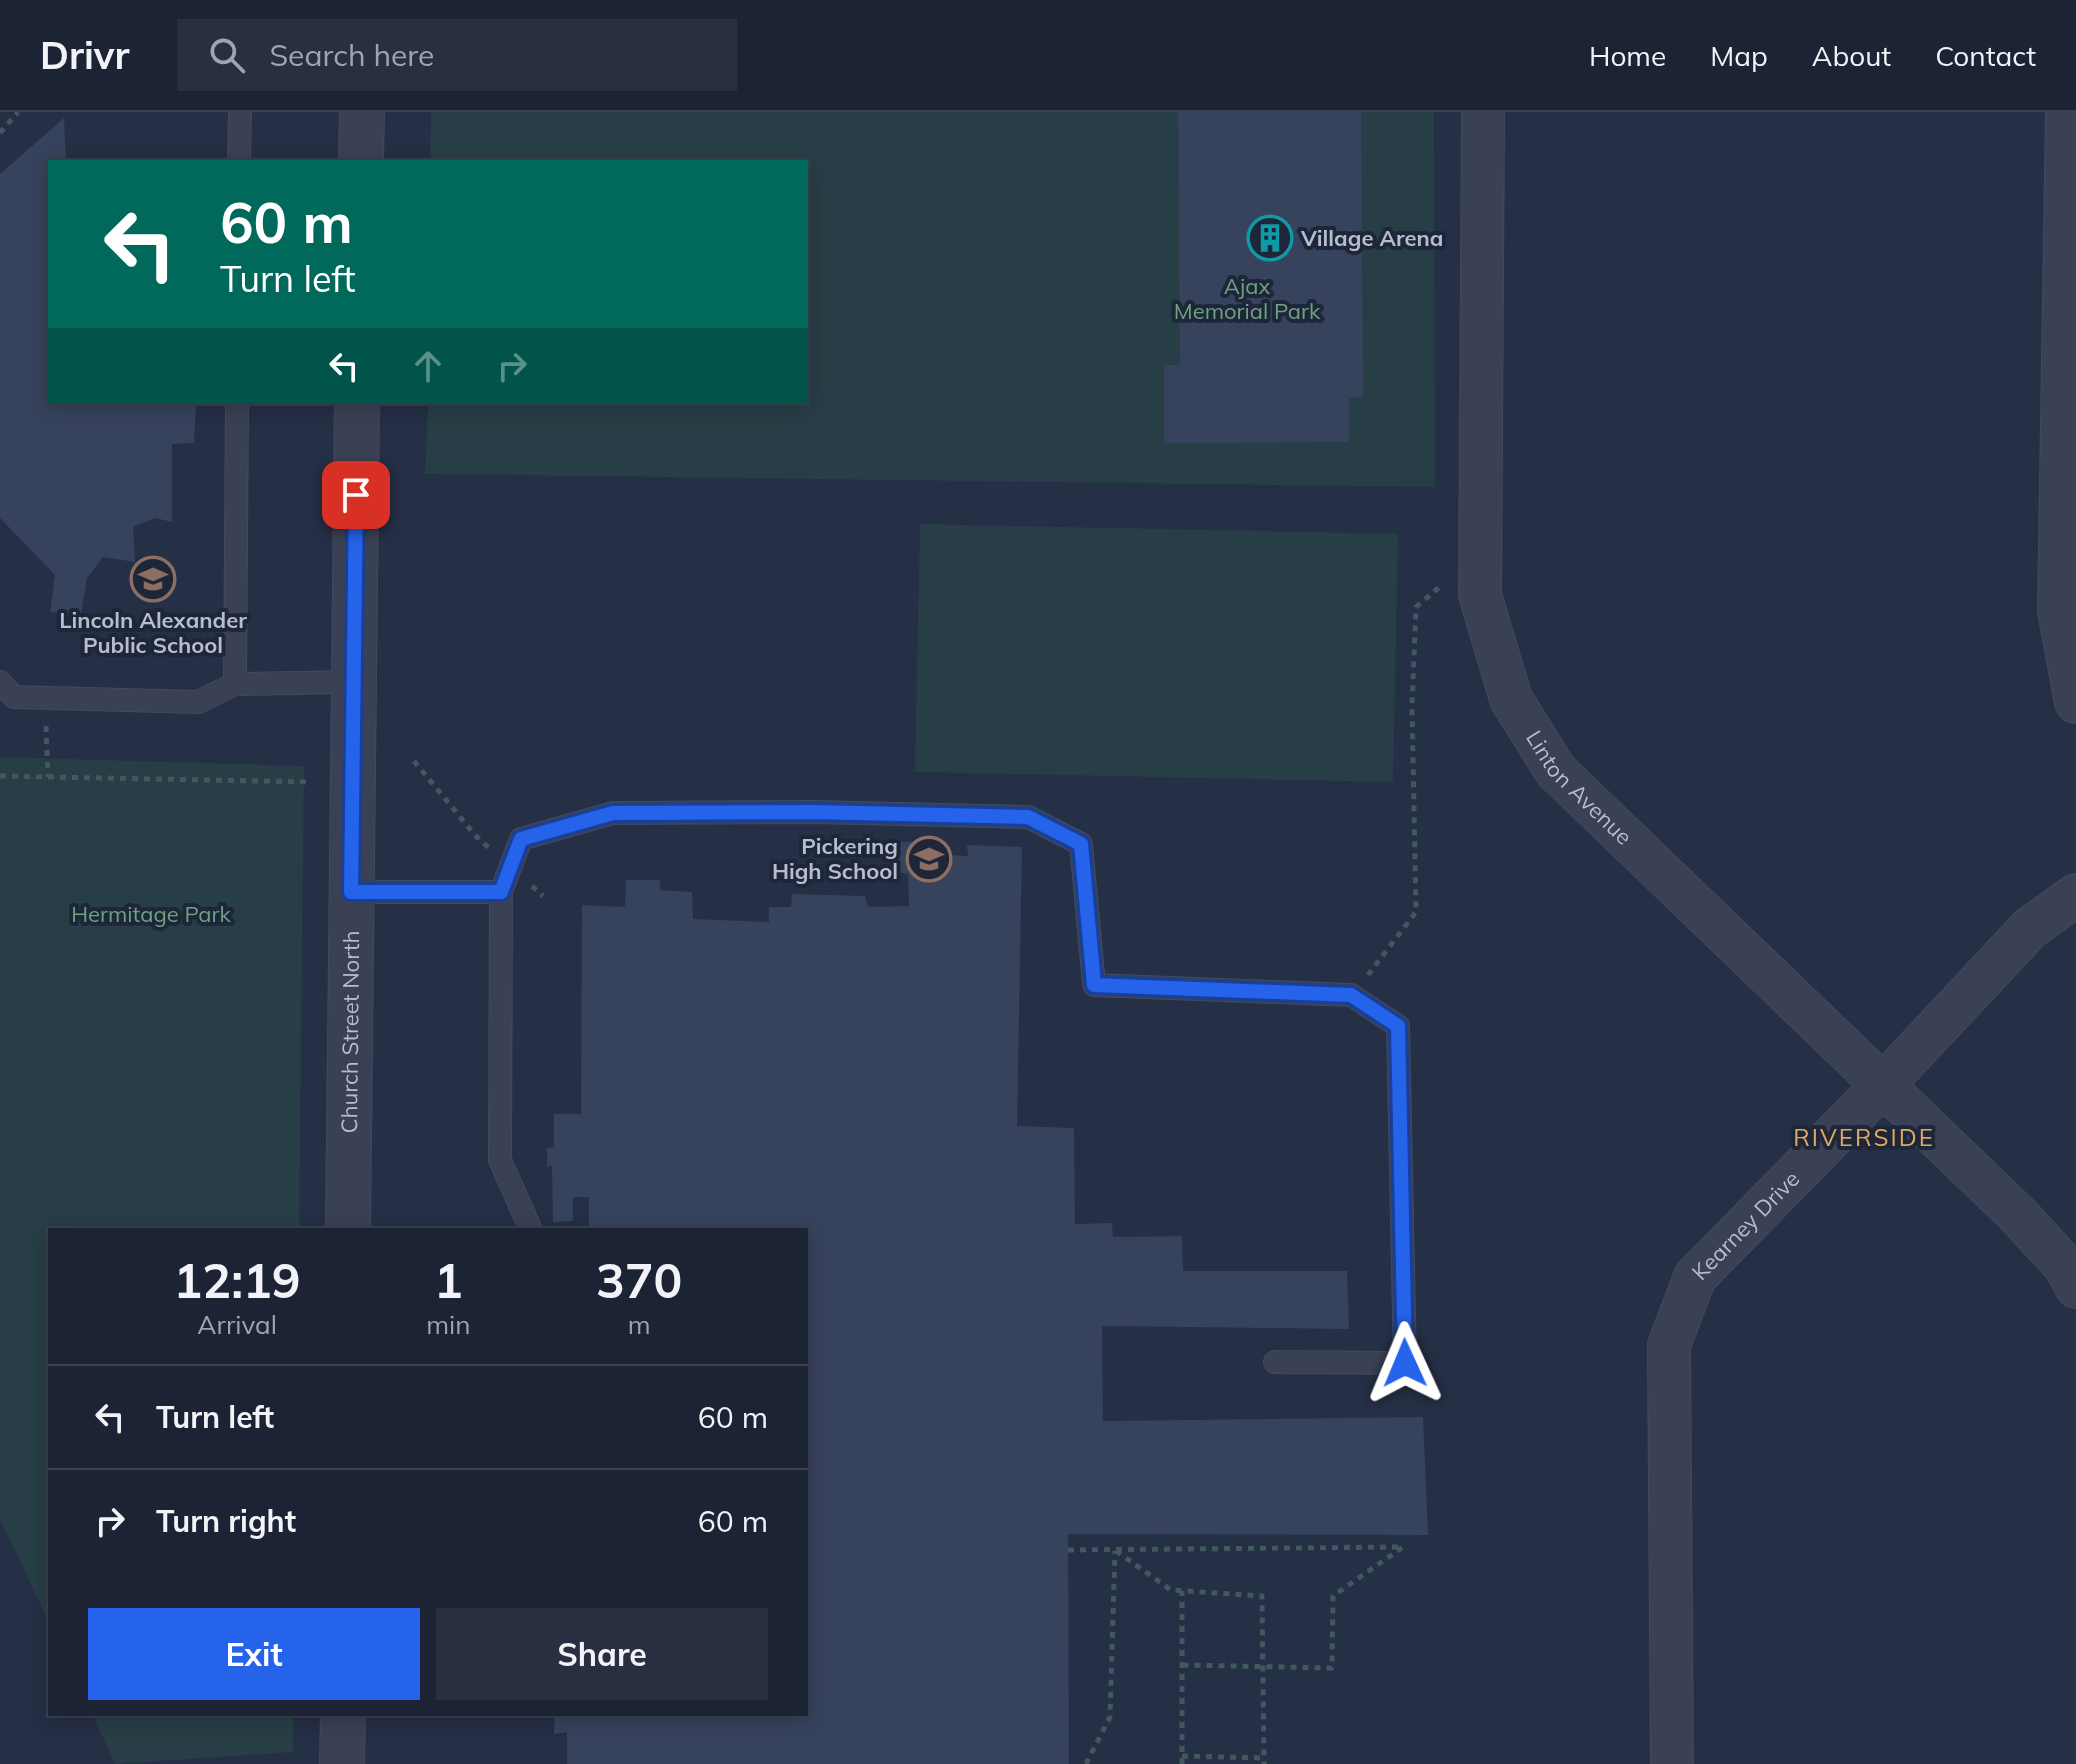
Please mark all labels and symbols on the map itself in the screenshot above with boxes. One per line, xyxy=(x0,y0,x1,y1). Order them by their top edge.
building icon: Village Arena xyxy=(1246,214,1294,262)
place label: Village Arena xyxy=(1300,224,1443,252)
park label: Ajax Memorial Park xyxy=(1174,272,1321,325)
pin xyxy=(322,461,390,529)
school or university icon: Lincoln Alexander Public School xyxy=(129,555,177,603)
place label: Lincoln Alexander Public School xyxy=(59,606,247,659)
street label: Linton Avenue xyxy=(1520,725,1638,851)
place label: Pickering High School xyxy=(772,832,898,885)
school or university icon: Pickering High School xyxy=(905,835,953,883)
park label: Hermitage Park xyxy=(71,900,231,928)
street label: Church Street North xyxy=(335,930,365,1134)
district label: RIVERSIDE xyxy=(1793,1122,1935,1152)
street label: Kearney Drive xyxy=(1686,1165,1805,1286)
position arrow xyxy=(1363,1321,1447,1405)

